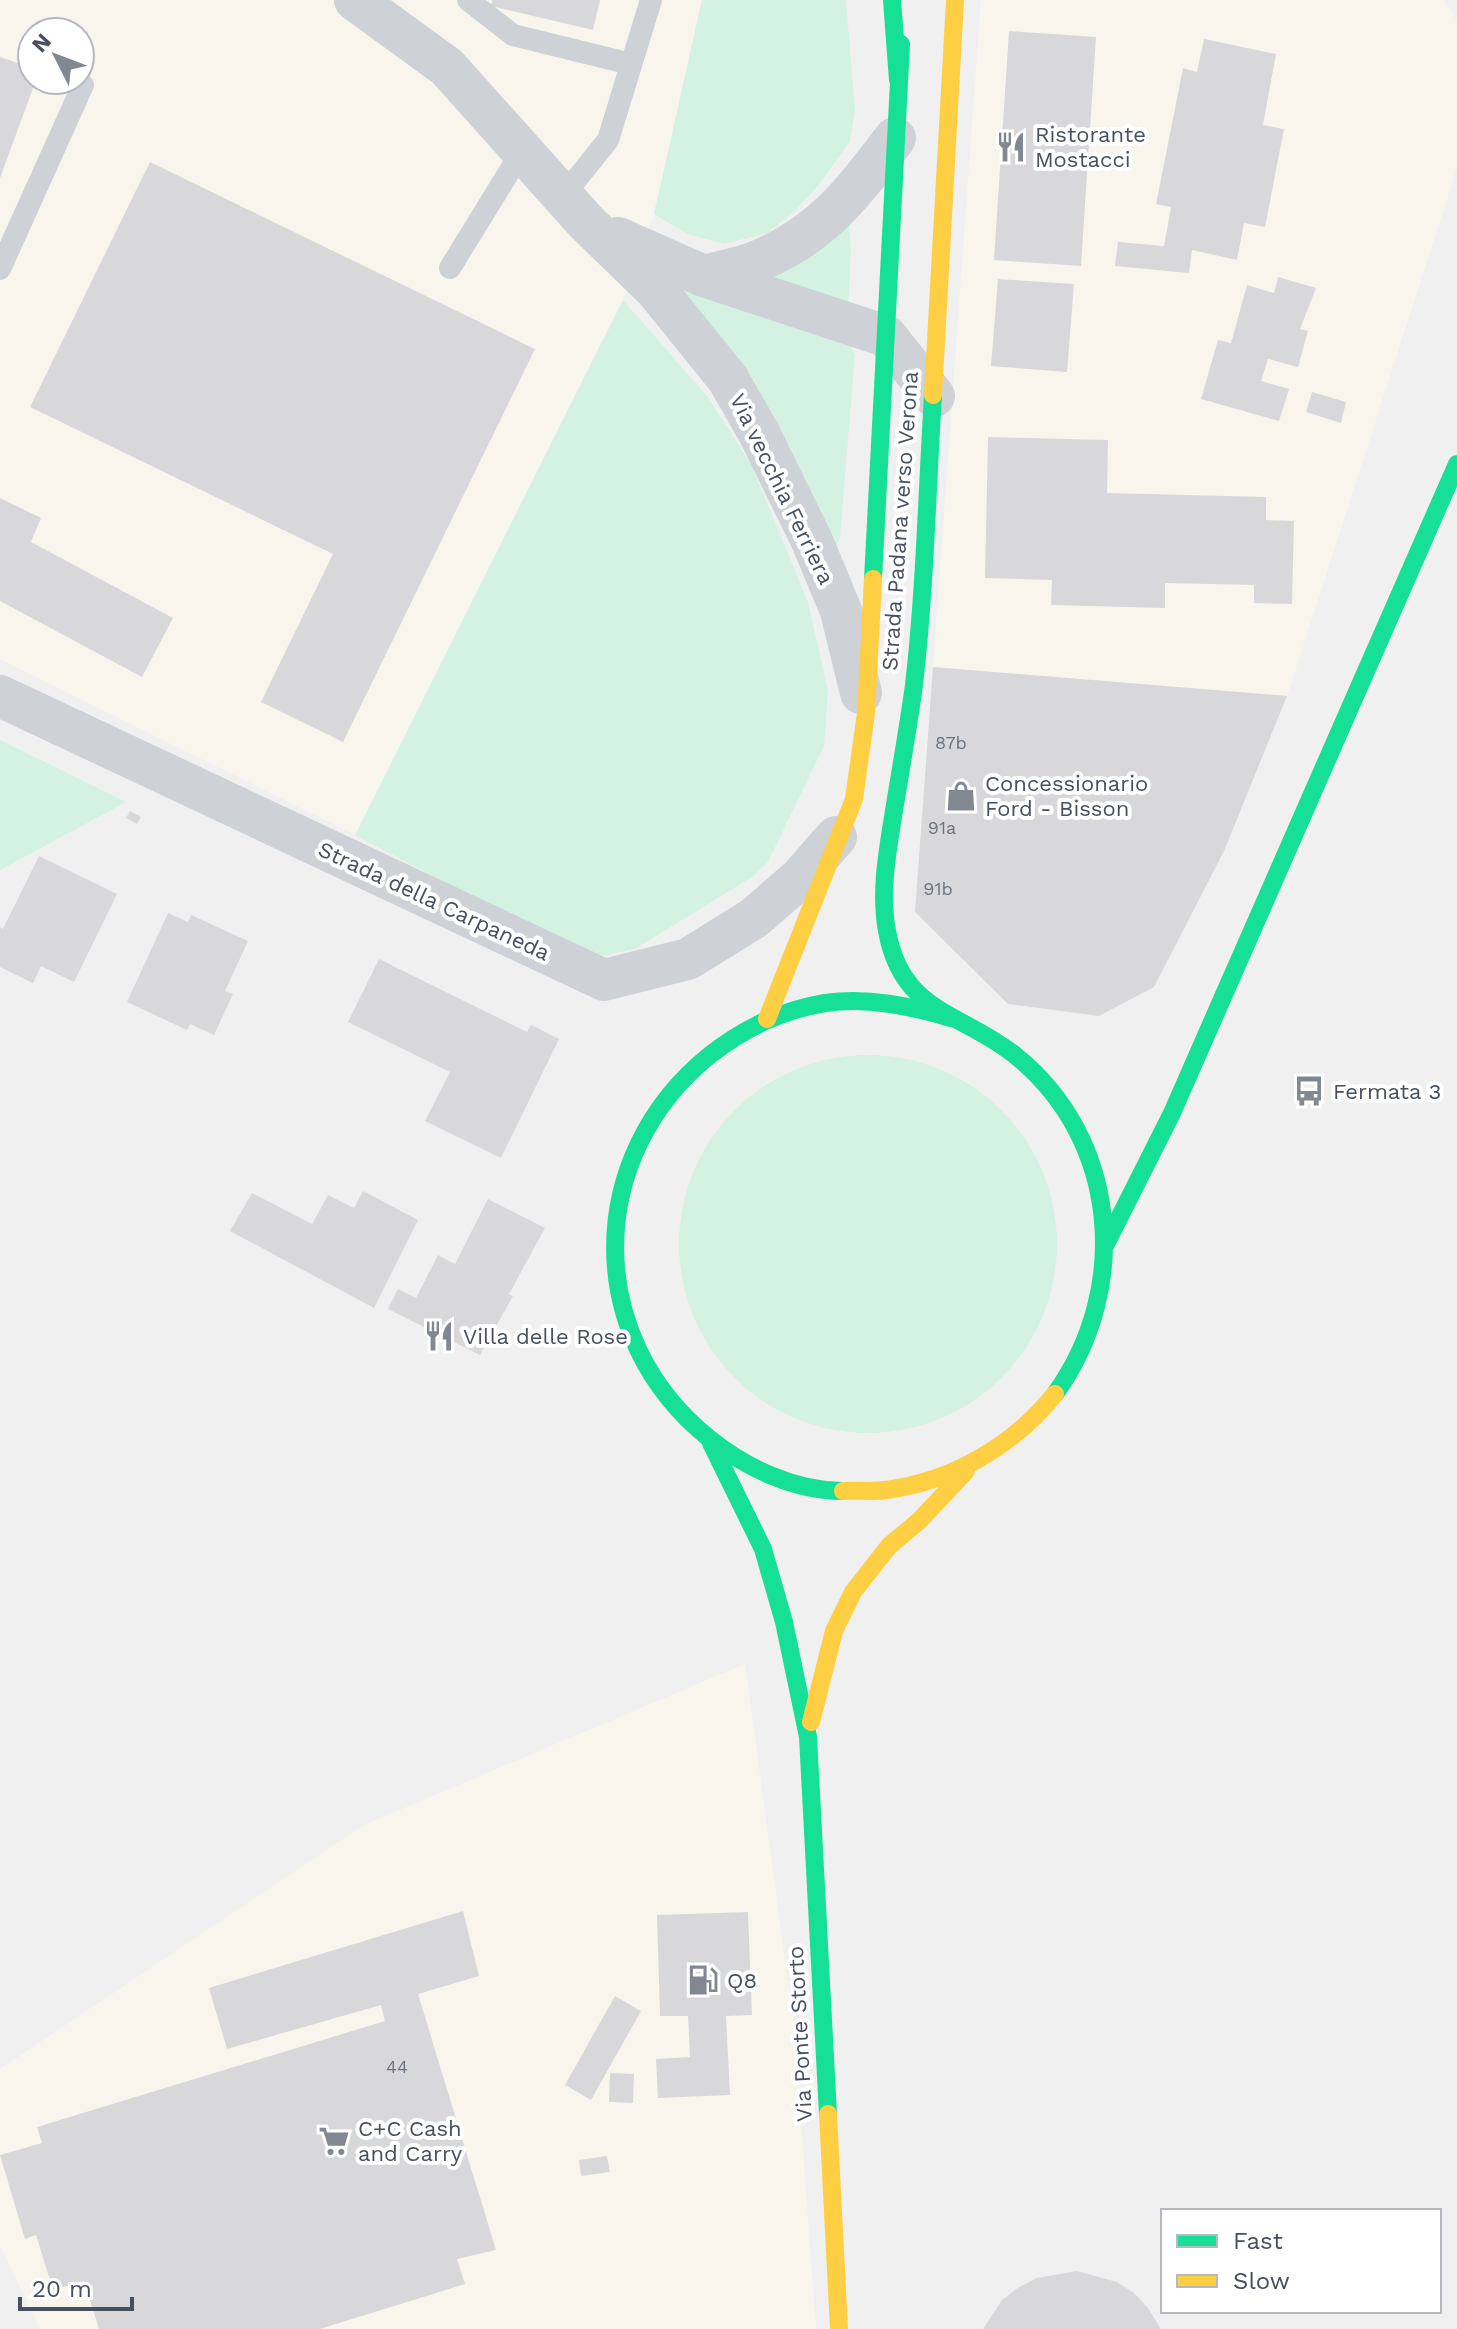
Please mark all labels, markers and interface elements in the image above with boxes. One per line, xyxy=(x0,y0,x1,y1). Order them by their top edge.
north arrow xyxy=(16,16,96,96)
text: N xyxy=(27,29,56,57)
place label: Ristorante Mostacci xyxy=(1035,122,1146,172)
restaurant icon: Ristorante Mostacci xyxy=(994,130,1028,164)
street label: Strada Padana verso Verona xyxy=(877,370,923,672)
street label: Via vecchia Ferriera xyxy=(725,389,839,589)
house number: 87b xyxy=(935,732,967,753)
place label: Concessionario Ford - Bisson xyxy=(985,771,1148,821)
shop icon: Concessionario Ford - Bisson xyxy=(944,779,978,813)
house number: 91a xyxy=(928,817,956,838)
street label: Strada della Carpaneda xyxy=(314,836,554,966)
house number: 91b xyxy=(923,878,953,899)
bus stop icon: Fermata 3 xyxy=(1292,1074,1326,1108)
place label: Fermata 3 xyxy=(1333,1079,1441,1104)
restaurant icon: Villa delle Rose xyxy=(422,1319,456,1353)
place label: Villa delle Rose xyxy=(463,1324,628,1349)
street label: Via Ponte Storto xyxy=(783,1945,817,2123)
fuel station icon: Q8 xyxy=(686,1963,720,1997)
place label: Q8 xyxy=(727,1968,757,1993)
house number: 44 xyxy=(386,2056,408,2077)
place label: C+C Cash and Carry xyxy=(358,2116,463,2166)
supermarket icon: C+C Cash and Carry xyxy=(317,2124,351,2158)
legend xyxy=(1161,2209,1441,2313)
text: Fast xyxy=(1233,2227,1283,2255)
scale bar xyxy=(20,2261,132,2311)
text: Slow xyxy=(1233,2267,1290,2295)
text: 20 m xyxy=(32,2275,92,2303)

